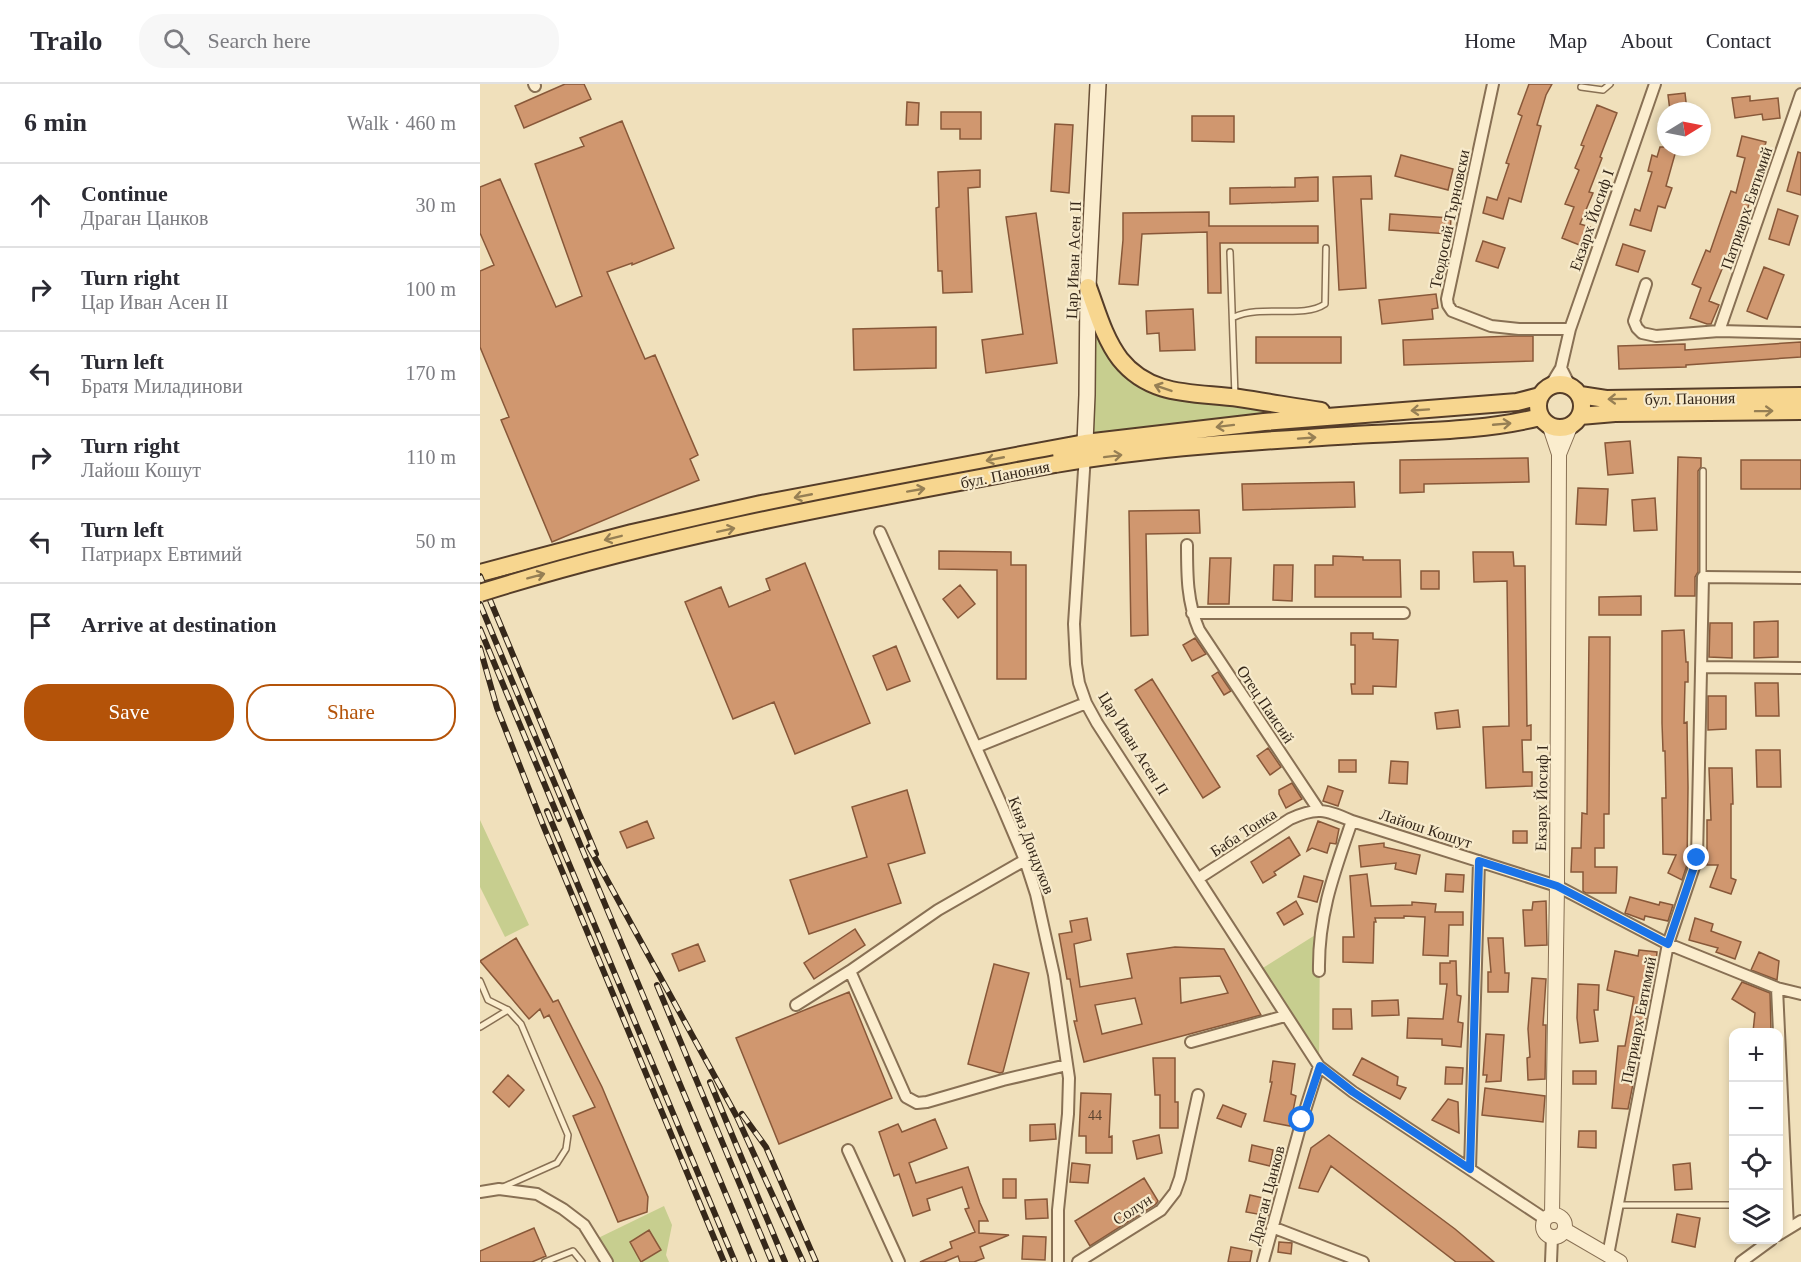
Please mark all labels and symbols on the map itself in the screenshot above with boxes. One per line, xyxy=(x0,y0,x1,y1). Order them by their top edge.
north arrow xyxy=(1657,102,1711,156)
street label: Патриарх Евтимий xyxy=(1717,144,1777,272)
street label: Теодосий Търновски xyxy=(1426,147,1474,291)
street label: Екзарх Йосиф I xyxy=(1565,167,1618,273)
street label: Цар Иван Асен II xyxy=(1063,201,1085,319)
one-way arrow xyxy=(1155,381,1173,392)
street label: бул. Панония xyxy=(1645,389,1736,409)
one-way arrow xyxy=(1607,393,1627,405)
one-way arrow xyxy=(1410,404,1430,415)
one-way arrow xyxy=(1754,405,1774,417)
one-way arrow xyxy=(1491,418,1511,429)
one-way arrow xyxy=(1216,421,1236,432)
one-way arrow xyxy=(1297,432,1317,443)
one-way arrow xyxy=(1103,450,1123,461)
one-way arrow xyxy=(985,454,1005,465)
street label: бул. Панония xyxy=(959,457,1052,492)
one-way arrow xyxy=(906,484,926,495)
one-way arrow xyxy=(794,491,813,502)
one-way arrow xyxy=(715,524,735,535)
one-way arrow xyxy=(604,533,623,544)
one-way arrow xyxy=(526,570,545,581)
street label: Отец Паисий xyxy=(1233,662,1298,747)
street label: Цар Иван Асен II xyxy=(1094,689,1172,798)
street label: Екзарх Йосиф I xyxy=(1531,745,1552,851)
street label: Княз Дондуков xyxy=(1004,794,1058,897)
street label: Баба Тонка xyxy=(1207,805,1279,860)
street label: Лайош Кошут xyxy=(1377,806,1474,852)
route end xyxy=(1683,844,1709,870)
street label: Патриарх Евтимий xyxy=(1618,955,1660,1085)
route start xyxy=(1288,1106,1314,1132)
house number: 44 xyxy=(1088,1108,1102,1123)
street label: Драган Цанков xyxy=(1245,1143,1289,1247)
street label: Солун xyxy=(1110,1190,1156,1229)

